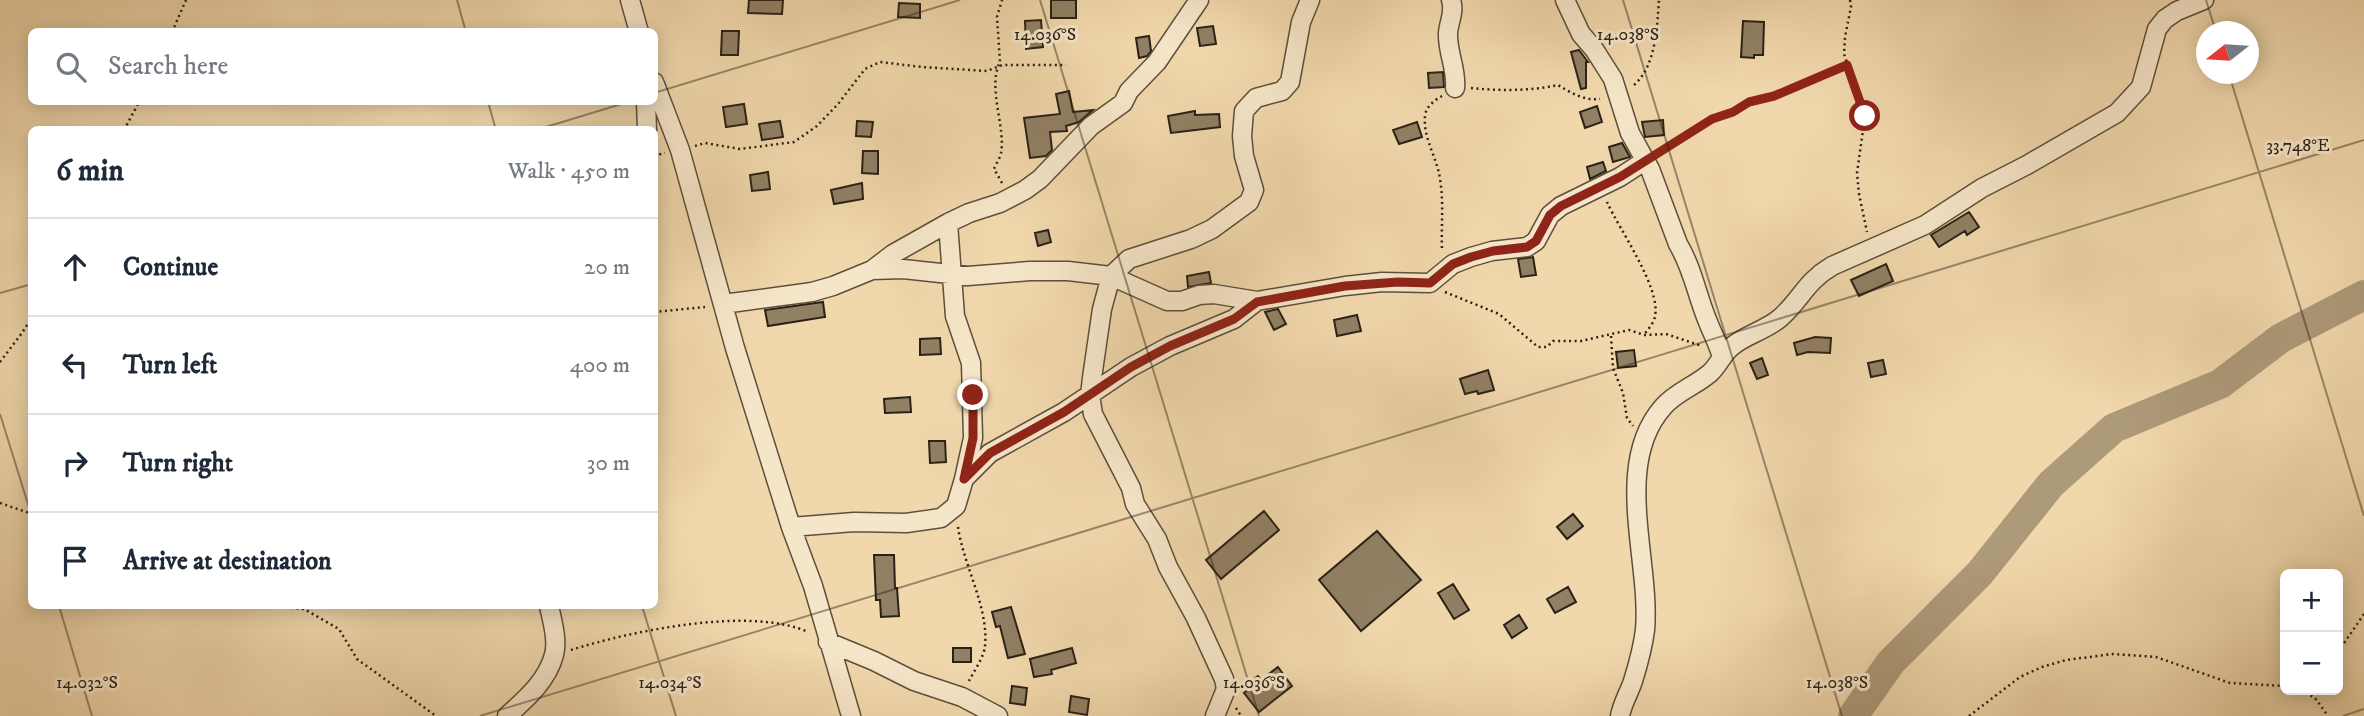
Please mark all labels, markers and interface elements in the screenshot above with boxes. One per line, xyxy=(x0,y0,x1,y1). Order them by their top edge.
north arrow xyxy=(2196,21,2259,84)
text: 14.036°S xyxy=(1014,24,1076,46)
text: 14.038°S xyxy=(1597,24,1659,46)
search box xyxy=(28,28,658,105)
icon: search xyxy=(52,48,90,86)
text: Search here xyxy=(108,50,228,83)
route start xyxy=(1849,100,1880,131)
text: 33.748°E xyxy=(2266,135,2330,157)
text: 6 min xyxy=(56,153,124,190)
text: Walk · 450 m xyxy=(508,157,630,186)
icon: ahead xyxy=(56,248,94,286)
text: Continue xyxy=(123,251,218,284)
text: 20 m xyxy=(584,253,630,282)
icon: left xyxy=(56,346,94,384)
text: Turn left xyxy=(123,349,217,382)
text: 400 m xyxy=(570,351,630,380)
route end xyxy=(957,379,988,410)
icon: right xyxy=(56,444,94,482)
text: Turn right xyxy=(123,447,233,480)
text: 30 m xyxy=(587,449,630,478)
icon: arrive xyxy=(56,542,94,580)
text: Arrive at destination xyxy=(123,545,332,578)
map controls xyxy=(2280,569,2343,695)
button: + xyxy=(2280,569,2343,632)
button: − xyxy=(2280,632,2343,695)
text: 14.032°S xyxy=(56,672,118,694)
text: 14.034°S xyxy=(638,672,702,694)
text: 14.036°S xyxy=(1223,672,1285,694)
text: 14.038°S xyxy=(1806,672,1868,694)

